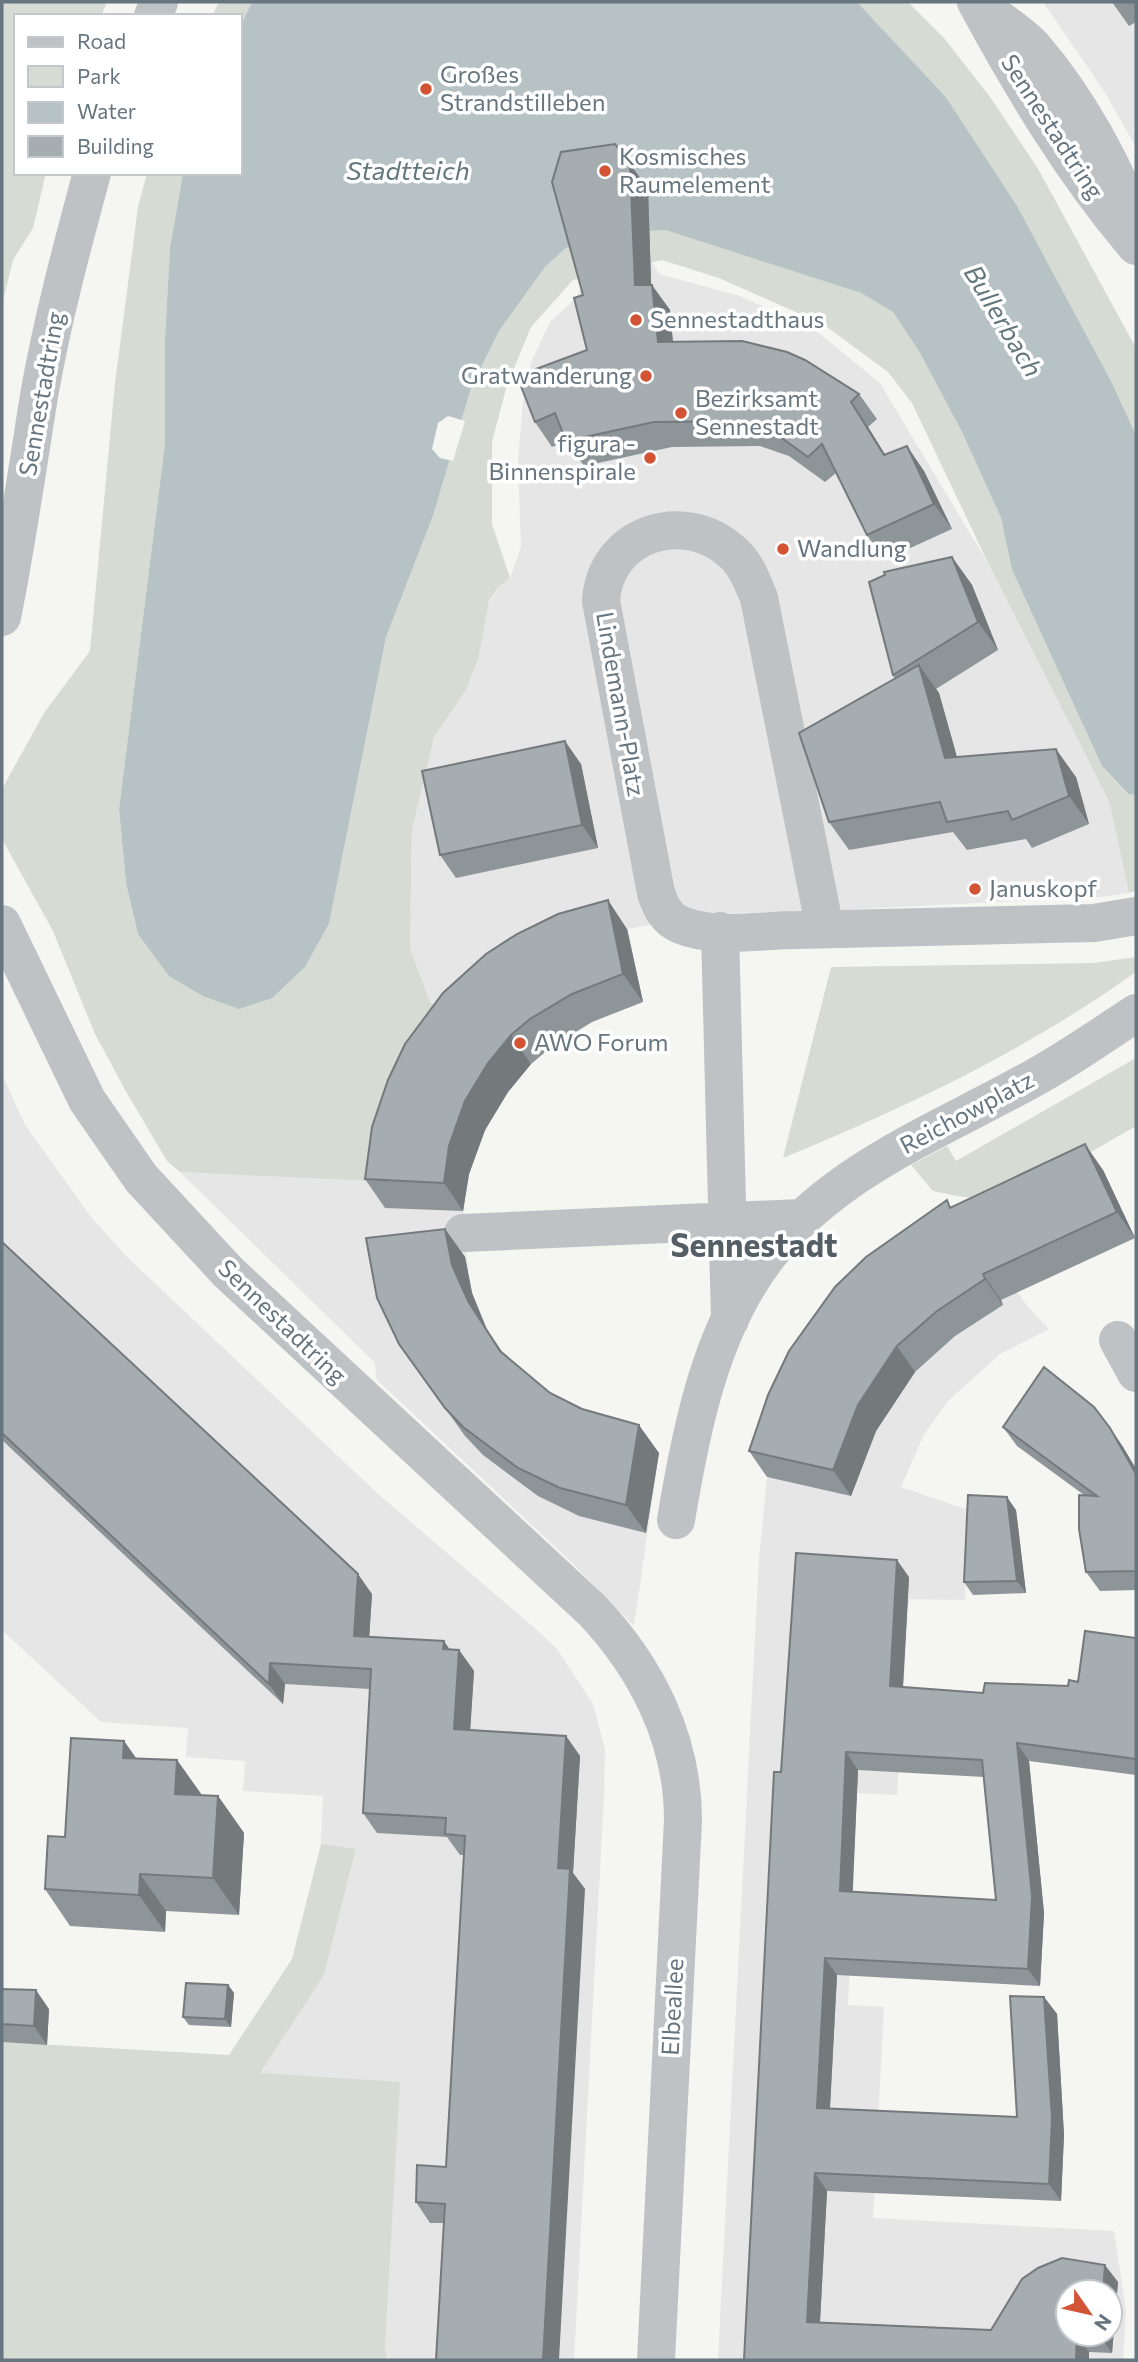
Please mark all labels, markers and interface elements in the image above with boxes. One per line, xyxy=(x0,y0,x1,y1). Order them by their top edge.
legend xyxy=(14,14,242,175)
text: Road xyxy=(77,28,126,53)
street label: Sennestadtring xyxy=(996,49,1111,204)
place label: Großes Strandstilleben xyxy=(440,59,606,116)
text: Park xyxy=(77,63,121,88)
marker: Großes Strandstilleben xyxy=(418,81,434,97)
text: Water xyxy=(77,98,136,123)
text: Building xyxy=(77,133,154,158)
place label: Kosmisches Raumelement xyxy=(619,141,771,198)
water label: Stadtteich xyxy=(346,154,470,185)
marker: Kosmisches Raumelement xyxy=(597,163,613,179)
water label: Bullerbach xyxy=(959,259,1050,382)
place label: Sennestadthaus xyxy=(650,304,824,333)
street label: Sennestadtring xyxy=(12,309,69,478)
marker: Sennestadthaus xyxy=(628,312,644,328)
place label: Gratwanderung xyxy=(461,360,632,389)
marker: Gratwanderung xyxy=(638,368,654,384)
place label: Bezirksamt Sennestadt xyxy=(695,383,819,440)
marker: Bezirksamt Sennestadt xyxy=(673,405,689,421)
place label: figura - Binnenspirale xyxy=(488,428,636,485)
marker: figura - Binnenspirale xyxy=(642,450,658,466)
place label: Wandlung xyxy=(797,533,907,562)
marker: Wandlung xyxy=(775,541,791,557)
street label: Lindemann-Platz xyxy=(591,609,652,798)
place label: Januskopf xyxy=(989,873,1097,902)
marker: Januskopf xyxy=(967,881,983,897)
place label: AWO Forum xyxy=(534,1027,669,1056)
marker: AWO Forum xyxy=(512,1035,528,1051)
street label: Reichowplatz xyxy=(894,1064,1038,1159)
district label: Sennestadt xyxy=(670,1224,838,1264)
street label: Sennestadtring xyxy=(213,1253,353,1389)
street label: Elbeallee xyxy=(654,1958,689,2056)
north arrow xyxy=(1054,2278,1124,2348)
text: N xyxy=(1090,2310,1117,2335)

